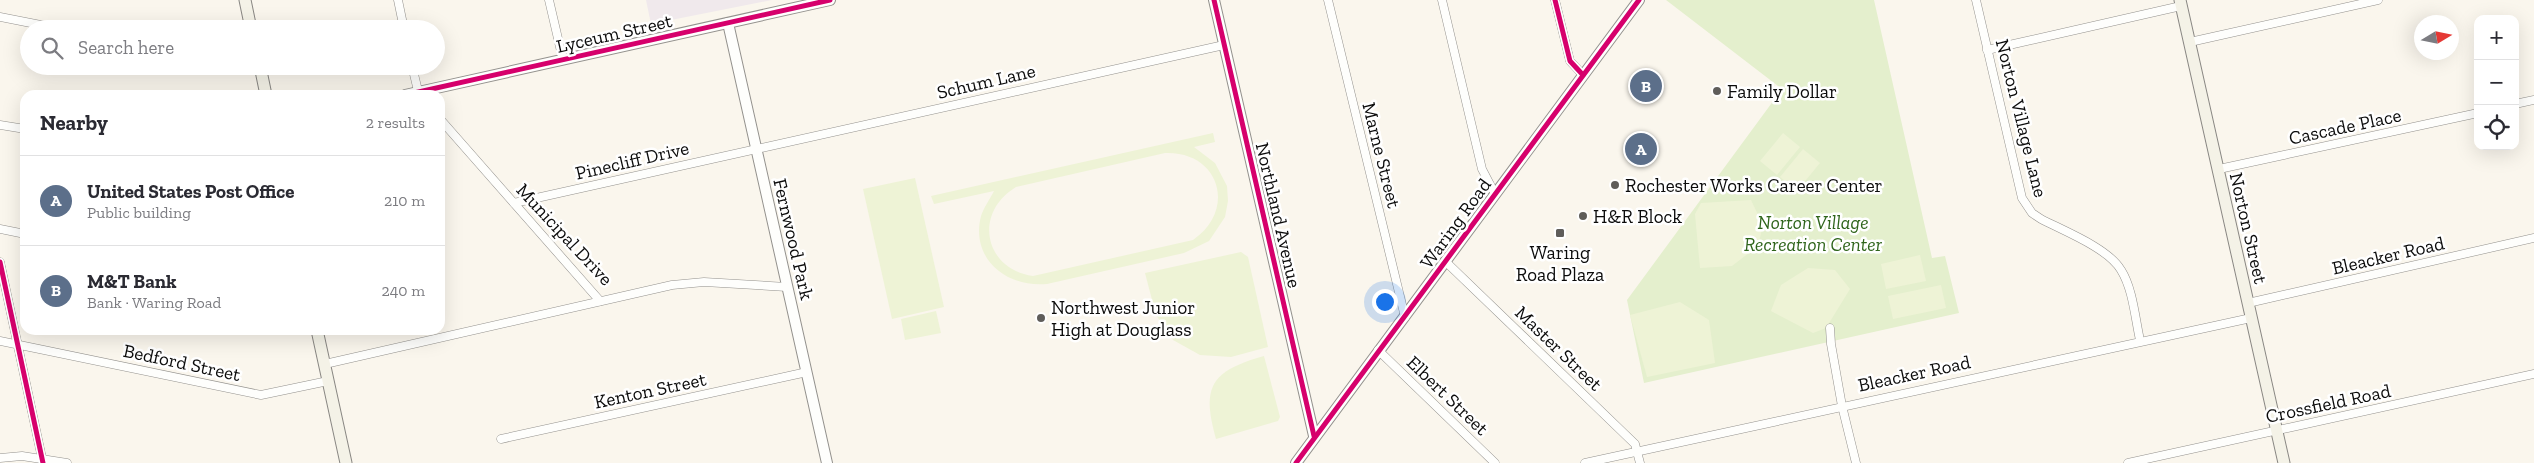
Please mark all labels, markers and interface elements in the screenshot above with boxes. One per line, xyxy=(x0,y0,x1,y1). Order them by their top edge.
street label: Lyceum Street xyxy=(554,9,674,58)
north arrow xyxy=(2414,15,2459,60)
map controls xyxy=(2474,15,2519,150)
button: + xyxy=(2474,15,2519,60)
search box xyxy=(20,20,445,75)
icon: search xyxy=(38,34,66,62)
text: Search here xyxy=(78,36,174,59)
street label: Norton Village Lane xyxy=(1991,37,2052,200)
street label: Schum Lane xyxy=(935,59,1038,104)
button: − xyxy=(2474,60,2519,105)
pin: B xyxy=(1630,67,1662,105)
place label: Family Dollar xyxy=(1727,80,1837,103)
marker: Family Dollar xyxy=(1711,85,1723,97)
street label: Marne Street xyxy=(1357,100,1406,210)
street label: Cascade Place xyxy=(2287,103,2403,150)
button: locate xyxy=(2474,105,2519,150)
text: Nearby xyxy=(40,110,108,135)
text: 2 results xyxy=(366,113,425,132)
pin: A xyxy=(1625,130,1657,168)
street label: Pinecliff Drive xyxy=(573,136,691,185)
street label: Northland Avenue xyxy=(1251,140,1306,290)
street label: Norton Street xyxy=(2225,170,2272,286)
street label: Waring Road xyxy=(1415,173,1496,273)
place label: Rochester Works Career Center xyxy=(1625,174,1883,197)
street label: Fernwood Park xyxy=(768,176,819,302)
street label: Municipal Drive xyxy=(512,179,618,290)
marker: Rochester Works Career Center xyxy=(1609,179,1621,191)
text: United States Post Office xyxy=(87,180,295,203)
text: A xyxy=(51,191,62,210)
text: 210 m xyxy=(384,191,425,210)
text: Public building xyxy=(87,203,191,222)
place label: H&R Block xyxy=(1593,205,1682,228)
marker: H&R Block xyxy=(1577,210,1589,222)
park label: Norton Village Recreation Center xyxy=(1744,211,1883,256)
marker: Waring Road Plaza xyxy=(1554,227,1566,239)
street label: Bleacker Road xyxy=(2330,231,2447,280)
place label: Waring Road Plaza xyxy=(1516,241,1604,286)
text: M&T Bank xyxy=(87,270,177,293)
text: B xyxy=(51,281,61,300)
text: 240 m xyxy=(381,281,425,300)
your location xyxy=(1372,289,1398,315)
text: Bank · Waring Road xyxy=(87,293,221,312)
place label: Northwest Junior High at Douglass xyxy=(1051,296,1195,341)
street label: Master Street xyxy=(1510,301,1607,396)
marker: Northwest Junior High at Douglass xyxy=(1035,312,1047,324)
street label: Bedford Street xyxy=(121,339,243,386)
street label: Bleacker Road xyxy=(1856,350,1973,397)
street label: Elbert Street xyxy=(1402,351,1493,440)
street label: Kenton Street xyxy=(592,367,708,414)
street label: Crossfield Road xyxy=(2264,379,2393,428)

